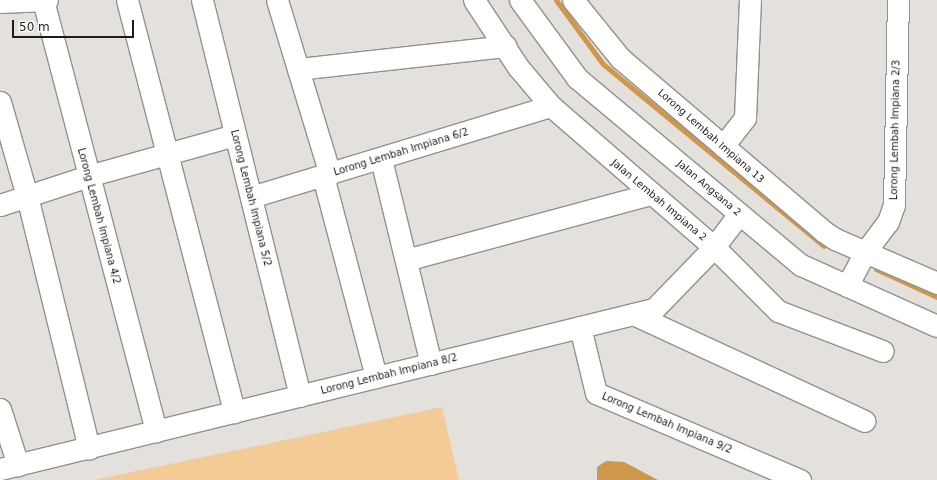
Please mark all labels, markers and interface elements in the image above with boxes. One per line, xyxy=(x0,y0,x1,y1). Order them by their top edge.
scale bar xyxy=(14,12,136,38)
text: 50 m xyxy=(19,20,50,34)
street label: Lorong Lembah Impiana 2/3 xyxy=(888,60,902,200)
street label: Lorong Lembah Impiana 13 xyxy=(655,87,767,185)
street label: Lorong Lembah Impiana 6/2 xyxy=(332,126,470,178)
street label: Lorong Lembah Impiana 5/2 xyxy=(228,128,274,268)
street label: Lorong Lembah Impiana 4/2 xyxy=(75,147,123,285)
street label: Jalan Lembah Impiana 2 xyxy=(609,157,709,243)
street label: Jalan Angsana 2 xyxy=(674,158,744,218)
street label: Lorong Lembah Impiana 8/2 xyxy=(319,351,459,397)
street label: Lorong Lembah Impiana 9/2 xyxy=(600,390,734,456)

